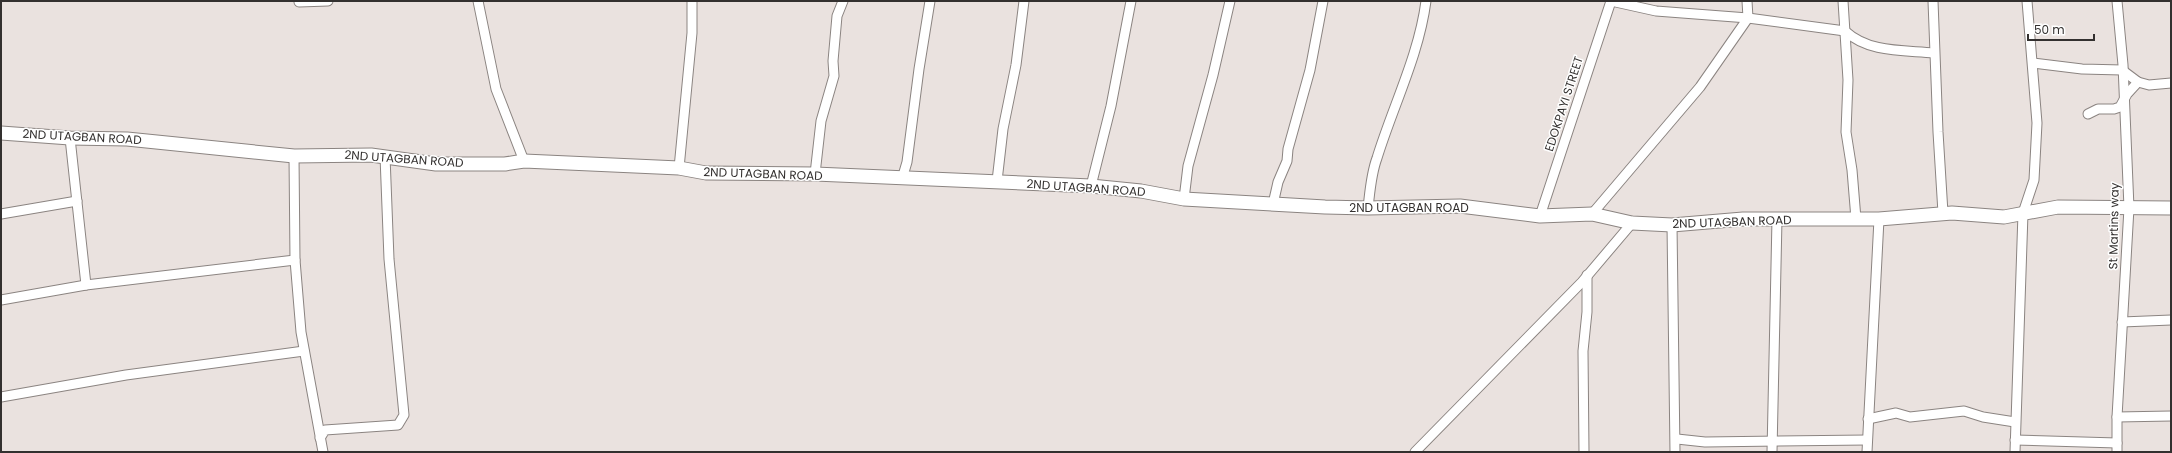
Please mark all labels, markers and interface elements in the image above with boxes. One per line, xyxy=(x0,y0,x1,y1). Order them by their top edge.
scale bar xyxy=(2028,16,2094,42)
text: 50 m xyxy=(2034,21,2065,38)
street label: EDOKPAYI STREET xyxy=(1540,54,1587,154)
street label: 2ND UTAGBAN ROAD xyxy=(22,125,142,148)
street label: 2ND UTAGBAN ROAD xyxy=(344,146,464,171)
street label: 2ND UTAGBAN ROAD xyxy=(703,163,823,184)
street label: 2ND UTAGBAN ROAD xyxy=(1026,175,1146,200)
street label: St Martins way xyxy=(2104,182,2123,269)
street label: 2ND UTAGBAN ROAD xyxy=(1349,199,1469,216)
street label: 2ND UTAGBAN ROAD xyxy=(1672,211,1792,232)

